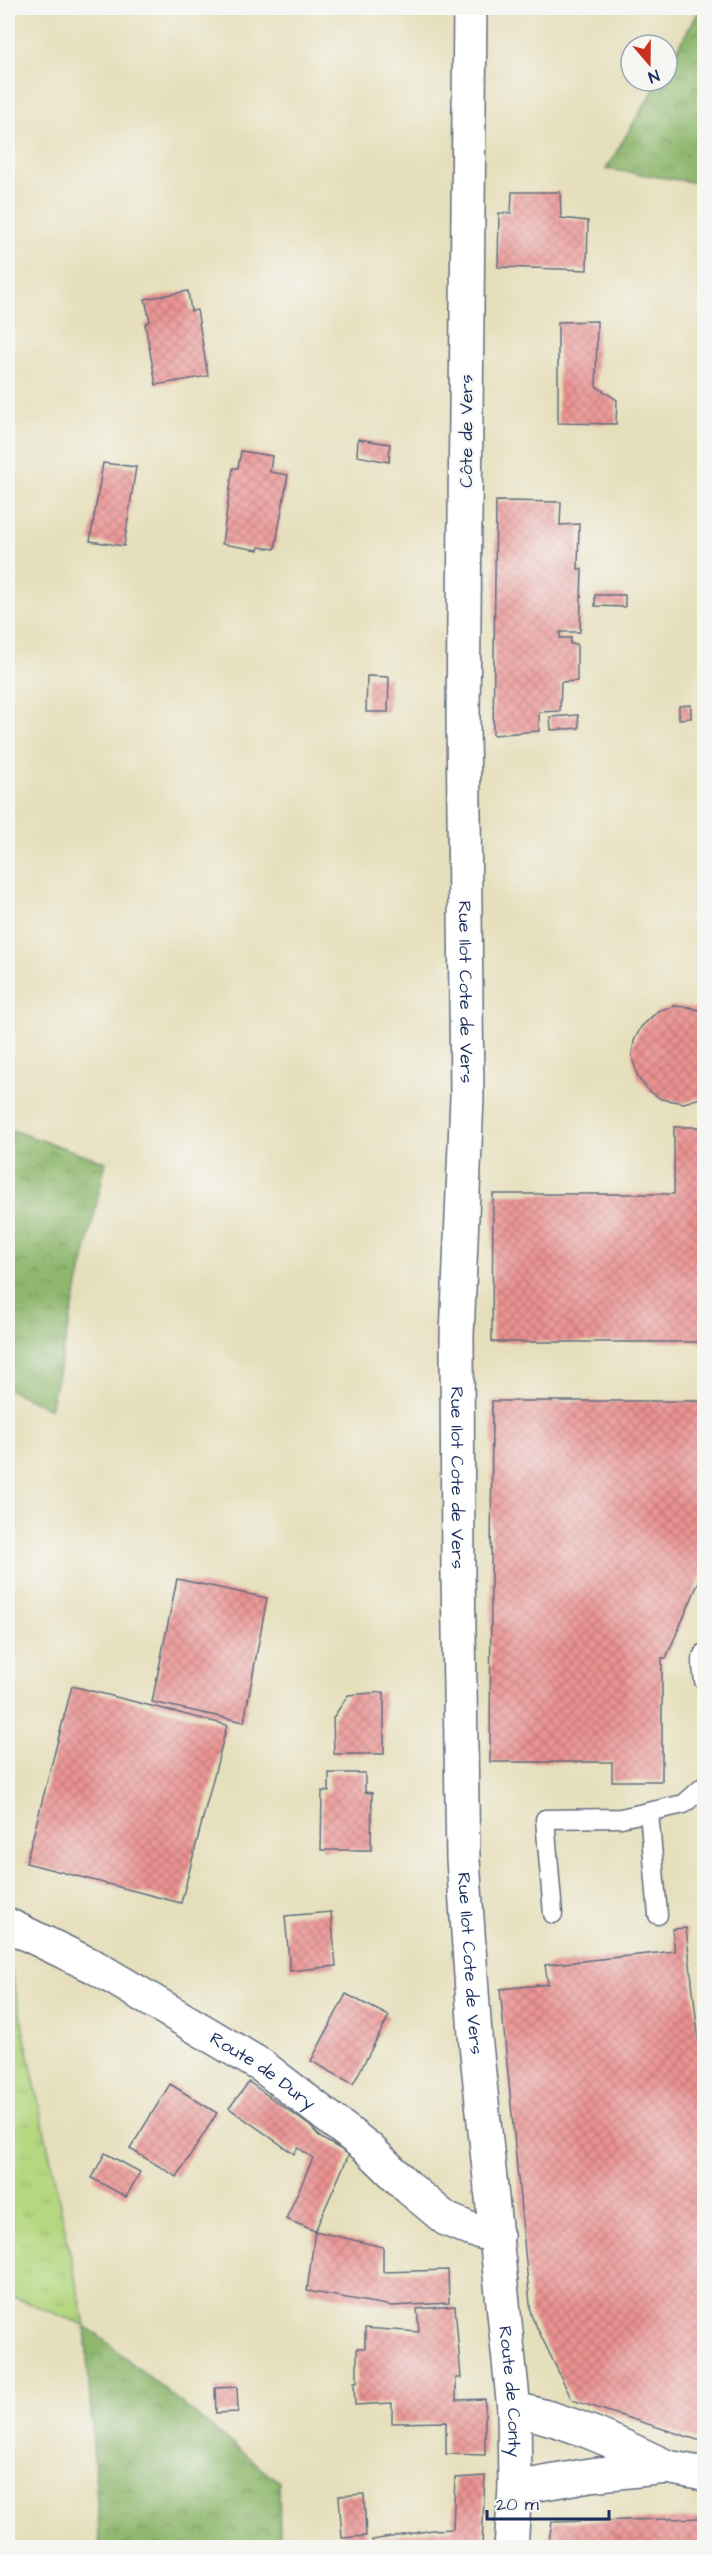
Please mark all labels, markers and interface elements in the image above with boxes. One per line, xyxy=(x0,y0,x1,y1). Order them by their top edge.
north arrow xyxy=(619,33,679,93)
text: N xyxy=(645,64,662,88)
street label: Côte de Vers xyxy=(454,374,479,488)
street label: Rue Ilot Cote de Vers xyxy=(452,901,479,1083)
street label: Rue Ilot Cote de Vers xyxy=(444,1386,470,1569)
street label: Rue Ilot Cote de Vers xyxy=(451,1872,489,2056)
street label: Route de Dury xyxy=(205,2026,321,2117)
street label: Route de Conty xyxy=(492,2325,527,2457)
scale bar xyxy=(487,2483,608,2521)
text: 20 m xyxy=(496,2492,539,2517)

